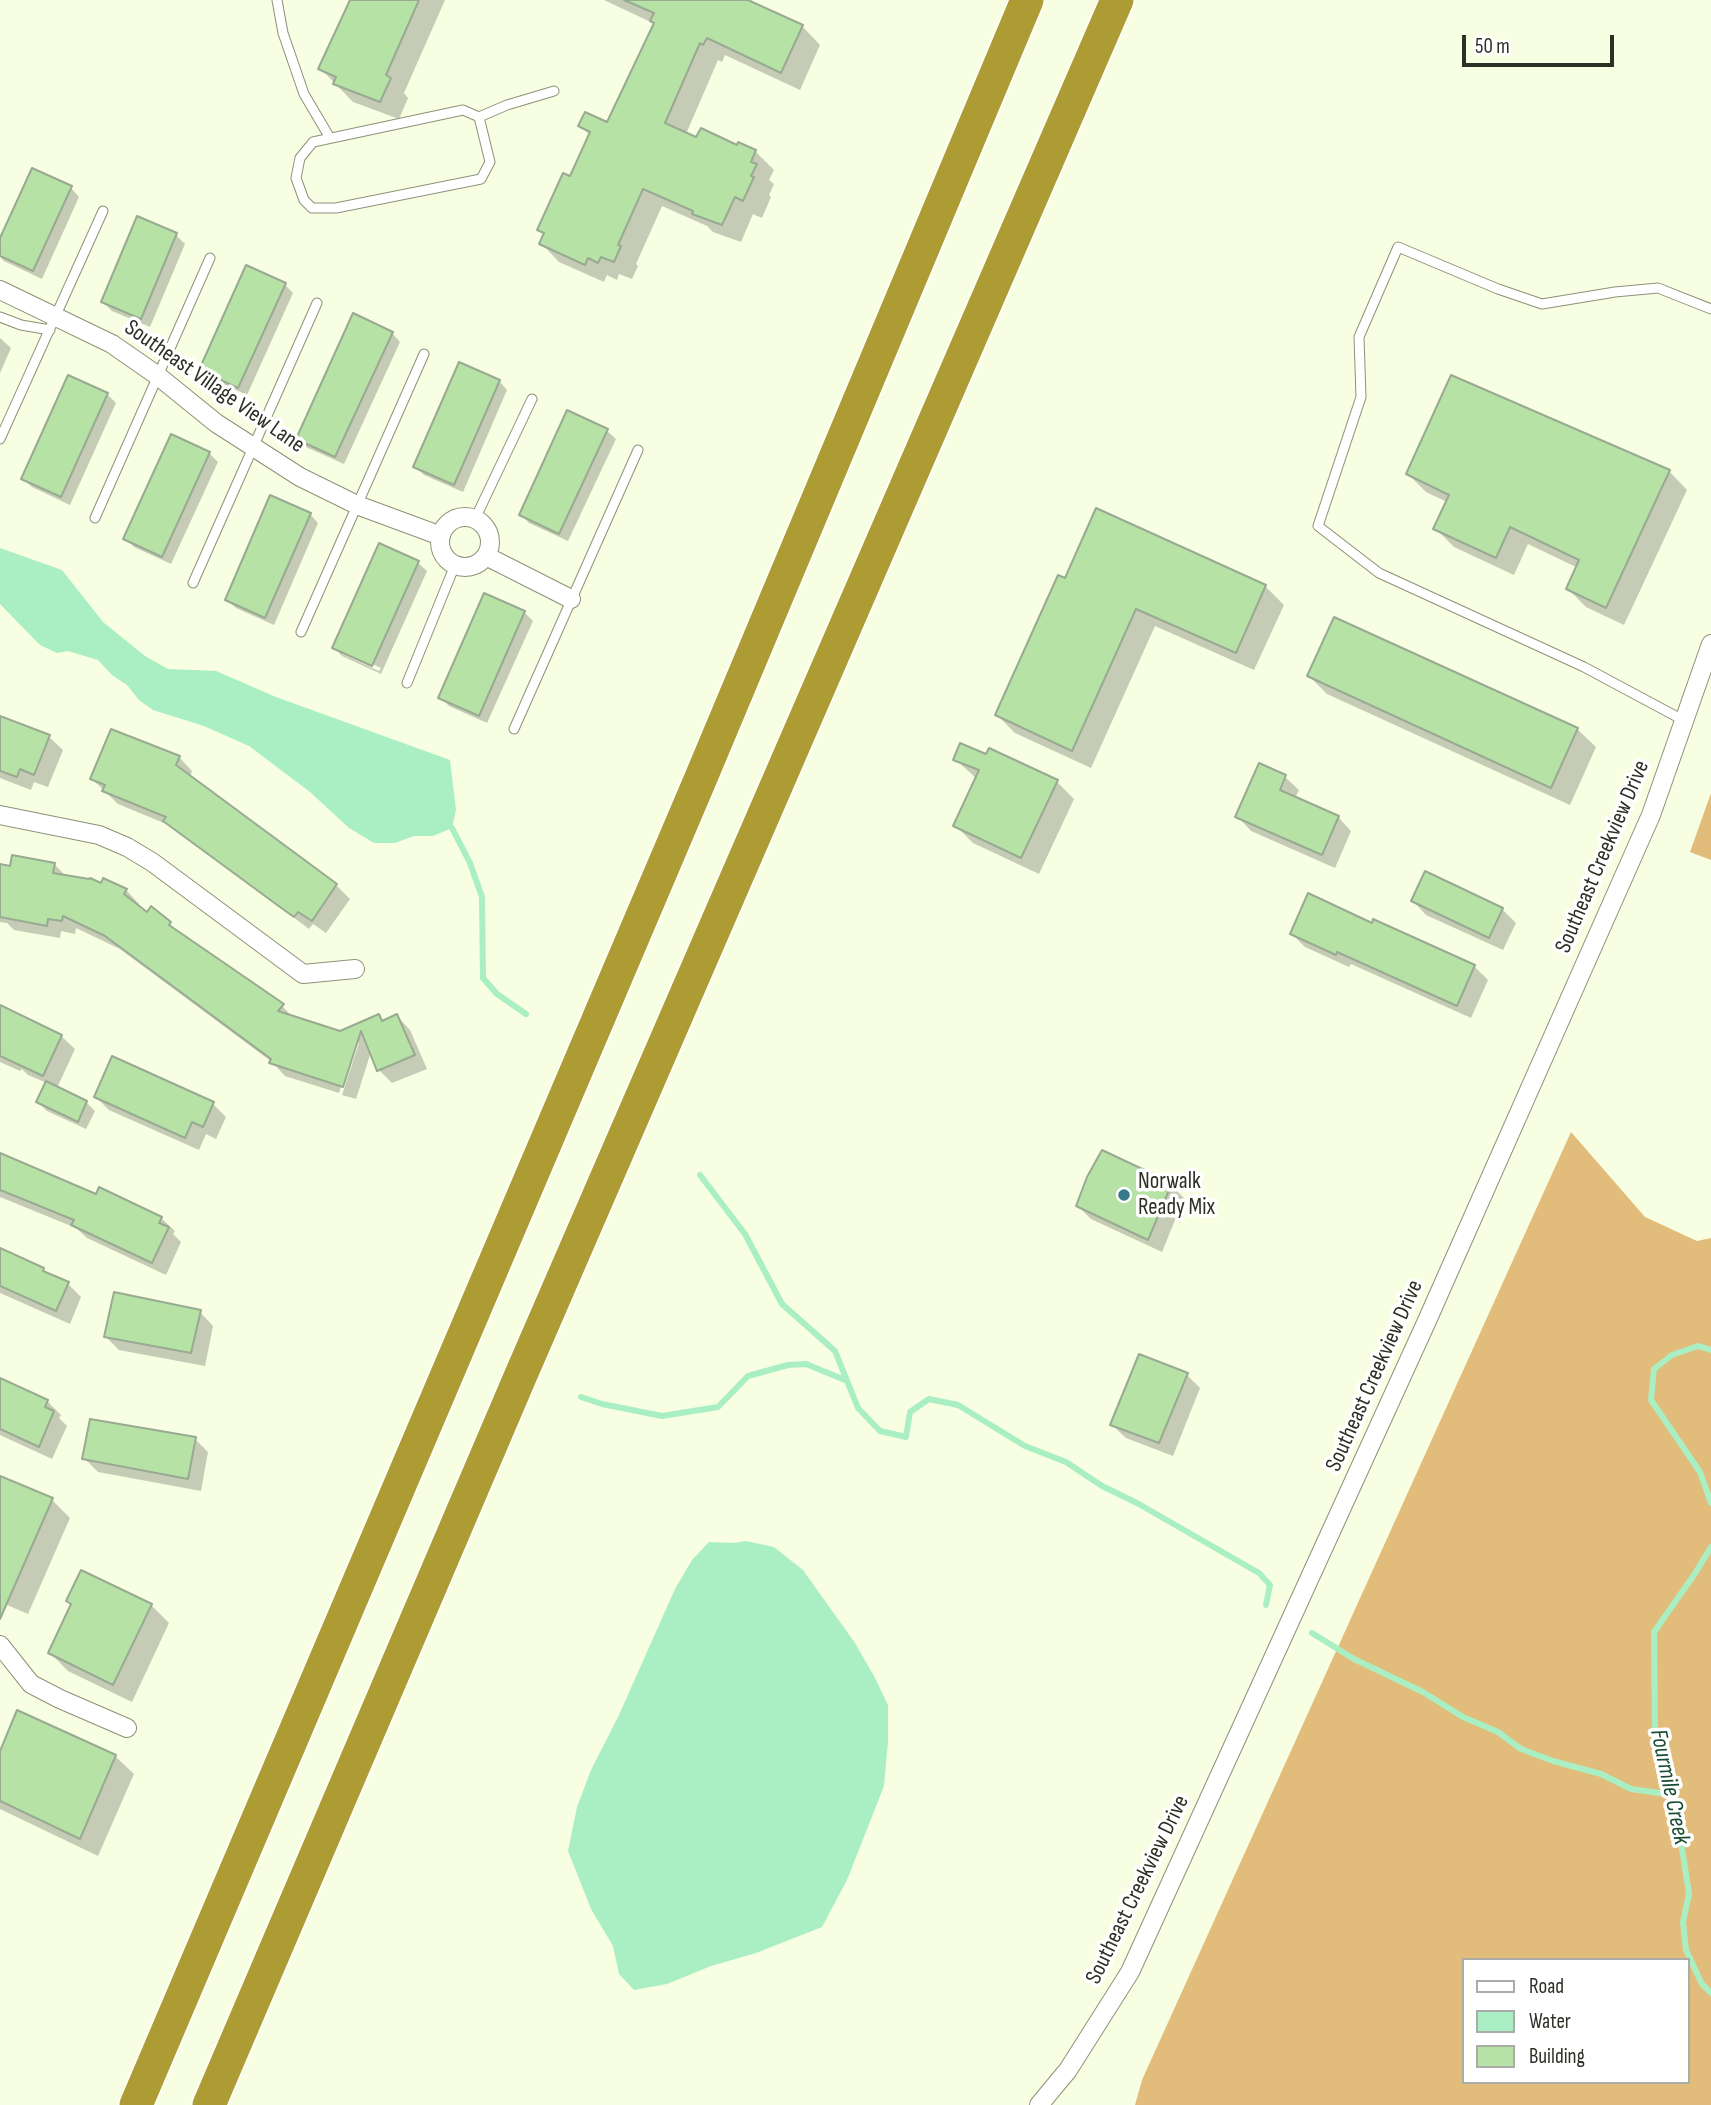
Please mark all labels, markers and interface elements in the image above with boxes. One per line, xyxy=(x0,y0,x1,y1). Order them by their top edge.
scale bar xyxy=(1466,21,1618,65)
text: 50 m xyxy=(1475,34,1510,59)
street label: Southeast Village View Lane xyxy=(119,314,309,460)
street label: Southeast Creekview Drive xyxy=(1550,757,1656,957)
place label: Norwalk Ready Mix xyxy=(1138,1168,1215,1222)
marker: Norwalk Ready Mix xyxy=(1116,1187,1132,1203)
street label: Southeast Creekview Drive xyxy=(1320,1276,1430,1476)
water label: Fourmile Creek xyxy=(1643,1727,1695,1847)
street label: Southeast Creekview Drive xyxy=(1080,1791,1196,1989)
legend xyxy=(1462,1958,1690,2084)
text: Road xyxy=(1529,1974,1564,1999)
text: Water xyxy=(1529,2009,1571,2034)
text: Building xyxy=(1529,2044,1585,2069)

